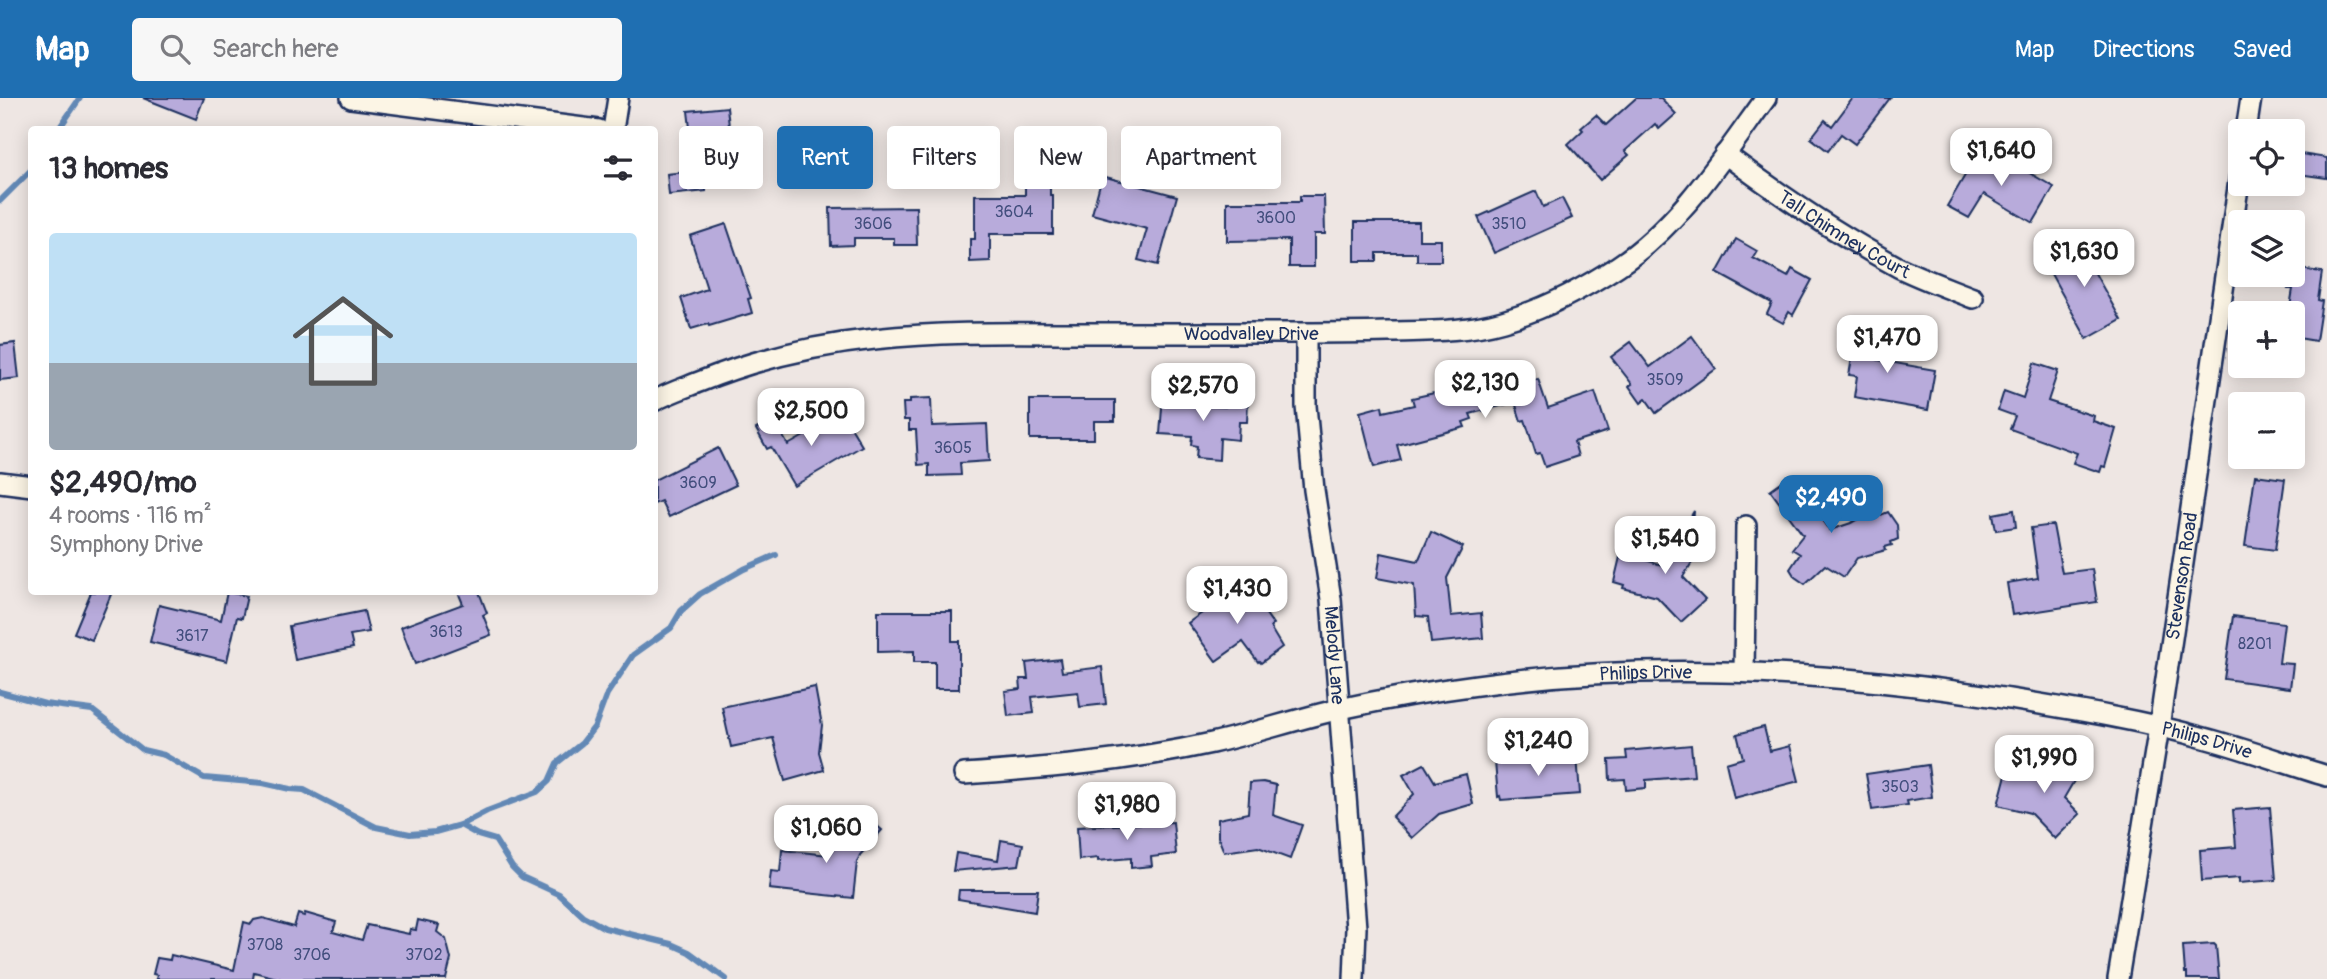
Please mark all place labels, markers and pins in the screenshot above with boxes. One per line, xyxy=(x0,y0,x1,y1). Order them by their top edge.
pin: $1,640 xyxy=(1944,129,2058,188)
pin: $1,630 xyxy=(2027,230,2141,289)
pin: $1,470 xyxy=(1830,316,1944,375)
pin: $2,130 xyxy=(1428,360,1542,420)
pin: $2,570 xyxy=(1146,364,1260,423)
pin: $2,500 xyxy=(754,388,868,448)
pin: $2,490 xyxy=(1774,476,1888,535)
pin: $1,540 xyxy=(1608,517,1722,576)
pin: $1,430 xyxy=(1180,566,1294,626)
pin: $1,240 xyxy=(1481,718,1595,778)
pin: $1,990 xyxy=(1987,736,2101,795)
pin: $1,980 xyxy=(1070,782,1184,842)
pin: $1,060 xyxy=(769,806,883,865)

